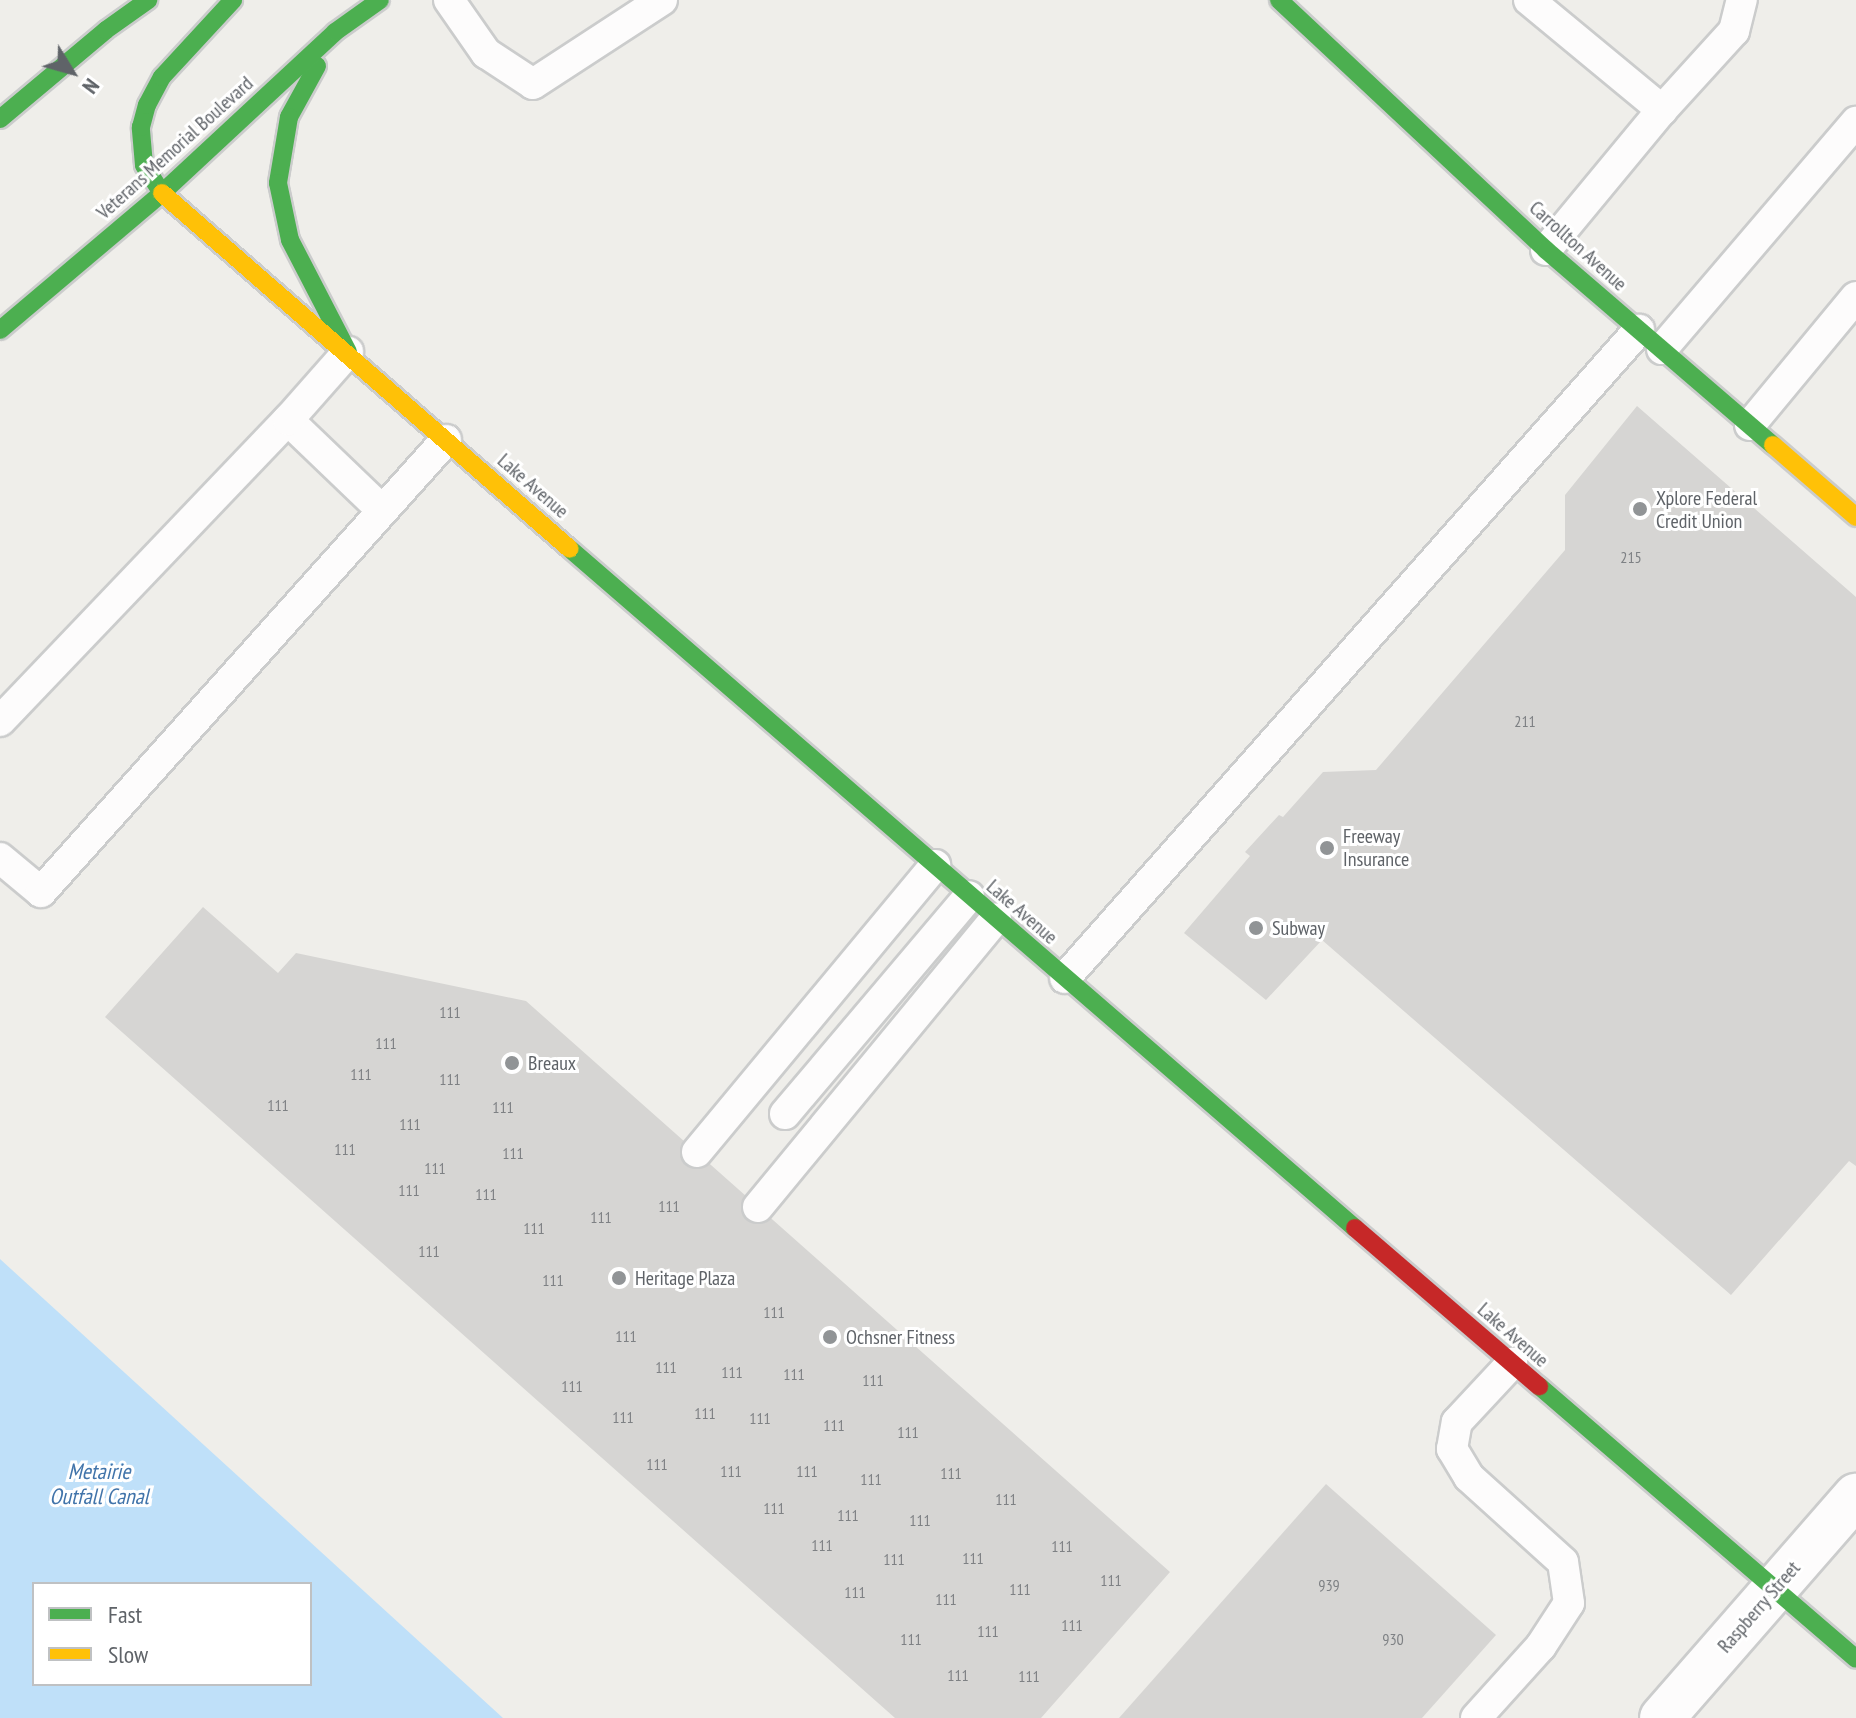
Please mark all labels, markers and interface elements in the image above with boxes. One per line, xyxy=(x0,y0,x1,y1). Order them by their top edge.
north arrow xyxy=(32,32,112,112)
street label: Veterans Memorial Boulevard xyxy=(92,72,258,224)
text: N xyxy=(76,73,106,100)
street label: Carrollton Avenue xyxy=(1524,196,1632,296)
street label: Lake Avenue xyxy=(492,449,574,523)
place label: Xplore Federal Credit Union xyxy=(1656,486,1757,533)
marker: Xplore Federal Credit Union xyxy=(1631,500,1649,518)
house number: 215 xyxy=(1620,547,1642,567)
house number: 211 xyxy=(1514,711,1536,731)
place label: Freeway Insurance xyxy=(1343,824,1409,871)
marker: Freeway Insurance xyxy=(1318,839,1336,857)
street label: Lake Avenue xyxy=(981,875,1063,949)
place label: Subway xyxy=(1272,916,1325,940)
marker: Subway xyxy=(1247,919,1265,937)
house number: 111 xyxy=(439,1002,461,1022)
house number: 111 xyxy=(375,1033,397,1053)
place label: Breaux xyxy=(528,1051,576,1075)
marker: Breaux xyxy=(503,1054,521,1072)
house number: 111 xyxy=(350,1064,372,1084)
house number: 111 xyxy=(439,1069,461,1089)
house number: 111 xyxy=(267,1095,289,1115)
house number: 111 xyxy=(492,1097,514,1117)
house number: 111 xyxy=(399,1114,421,1134)
house number: 111 xyxy=(334,1139,356,1159)
house number: 111 xyxy=(502,1143,524,1163)
house number: 111 xyxy=(424,1158,446,1178)
house number: 111 xyxy=(398,1180,420,1200)
house number: 111 xyxy=(475,1184,497,1204)
house number: 111 xyxy=(658,1196,680,1216)
house number: 111 xyxy=(590,1207,612,1227)
house number: 111 xyxy=(523,1218,545,1238)
house number: 111 xyxy=(418,1241,440,1261)
place label: Heritage Plaza xyxy=(635,1266,735,1290)
marker: Heritage Plaza xyxy=(610,1269,628,1287)
house number: 111 xyxy=(542,1270,564,1290)
street label: Lake Avenue xyxy=(1472,1298,1554,1372)
house number: 111 xyxy=(763,1302,785,1322)
place label: Ochsner Fitness xyxy=(846,1325,955,1349)
house number: 111 xyxy=(615,1326,637,1346)
marker: Ochsner Fitness xyxy=(821,1328,839,1346)
house number: 111 xyxy=(655,1357,677,1377)
house number: 111 xyxy=(721,1362,743,1382)
house number: 111 xyxy=(783,1364,805,1384)
house number: 111 xyxy=(862,1370,884,1390)
house number: 111 xyxy=(561,1376,583,1396)
house number: 111 xyxy=(694,1403,716,1423)
house number: 111 xyxy=(612,1407,634,1427)
house number: 111 xyxy=(749,1408,771,1428)
house number: 111 xyxy=(823,1415,845,1435)
house number: 111 xyxy=(897,1422,919,1442)
house number: 111 xyxy=(646,1454,668,1474)
water label: Metairie Outfall Canal xyxy=(49,1458,149,1510)
house number: 111 xyxy=(720,1461,742,1481)
house number: 111 xyxy=(796,1461,818,1481)
house number: 111 xyxy=(940,1463,962,1483)
house number: 111 xyxy=(860,1469,882,1489)
house number: 111 xyxy=(995,1489,1017,1509)
house number: 111 xyxy=(763,1498,785,1518)
house number: 111 xyxy=(837,1505,859,1525)
house number: 111 xyxy=(909,1510,931,1530)
house number: 111 xyxy=(811,1535,833,1555)
house number: 111 xyxy=(1051,1536,1073,1556)
house number: 111 xyxy=(962,1548,984,1568)
house number: 111 xyxy=(883,1549,905,1569)
street label: Raspberry Street xyxy=(1713,1556,1805,1658)
house number: 111 xyxy=(1100,1570,1122,1590)
house number: 939 xyxy=(1318,1575,1340,1595)
house number: 111 xyxy=(1009,1579,1031,1599)
legend xyxy=(32,1582,312,1686)
house number: 111 xyxy=(844,1582,866,1602)
house number: 111 xyxy=(935,1589,957,1609)
text: Fast xyxy=(108,1599,142,1630)
house number: 111 xyxy=(1061,1615,1083,1635)
house number: 111 xyxy=(977,1621,999,1641)
house number: 111 xyxy=(900,1629,922,1649)
house number: 930 xyxy=(1382,1629,1404,1649)
text: Slow xyxy=(108,1639,148,1670)
house number: 111 xyxy=(947,1665,969,1685)
house number: 111 xyxy=(1018,1666,1040,1686)

